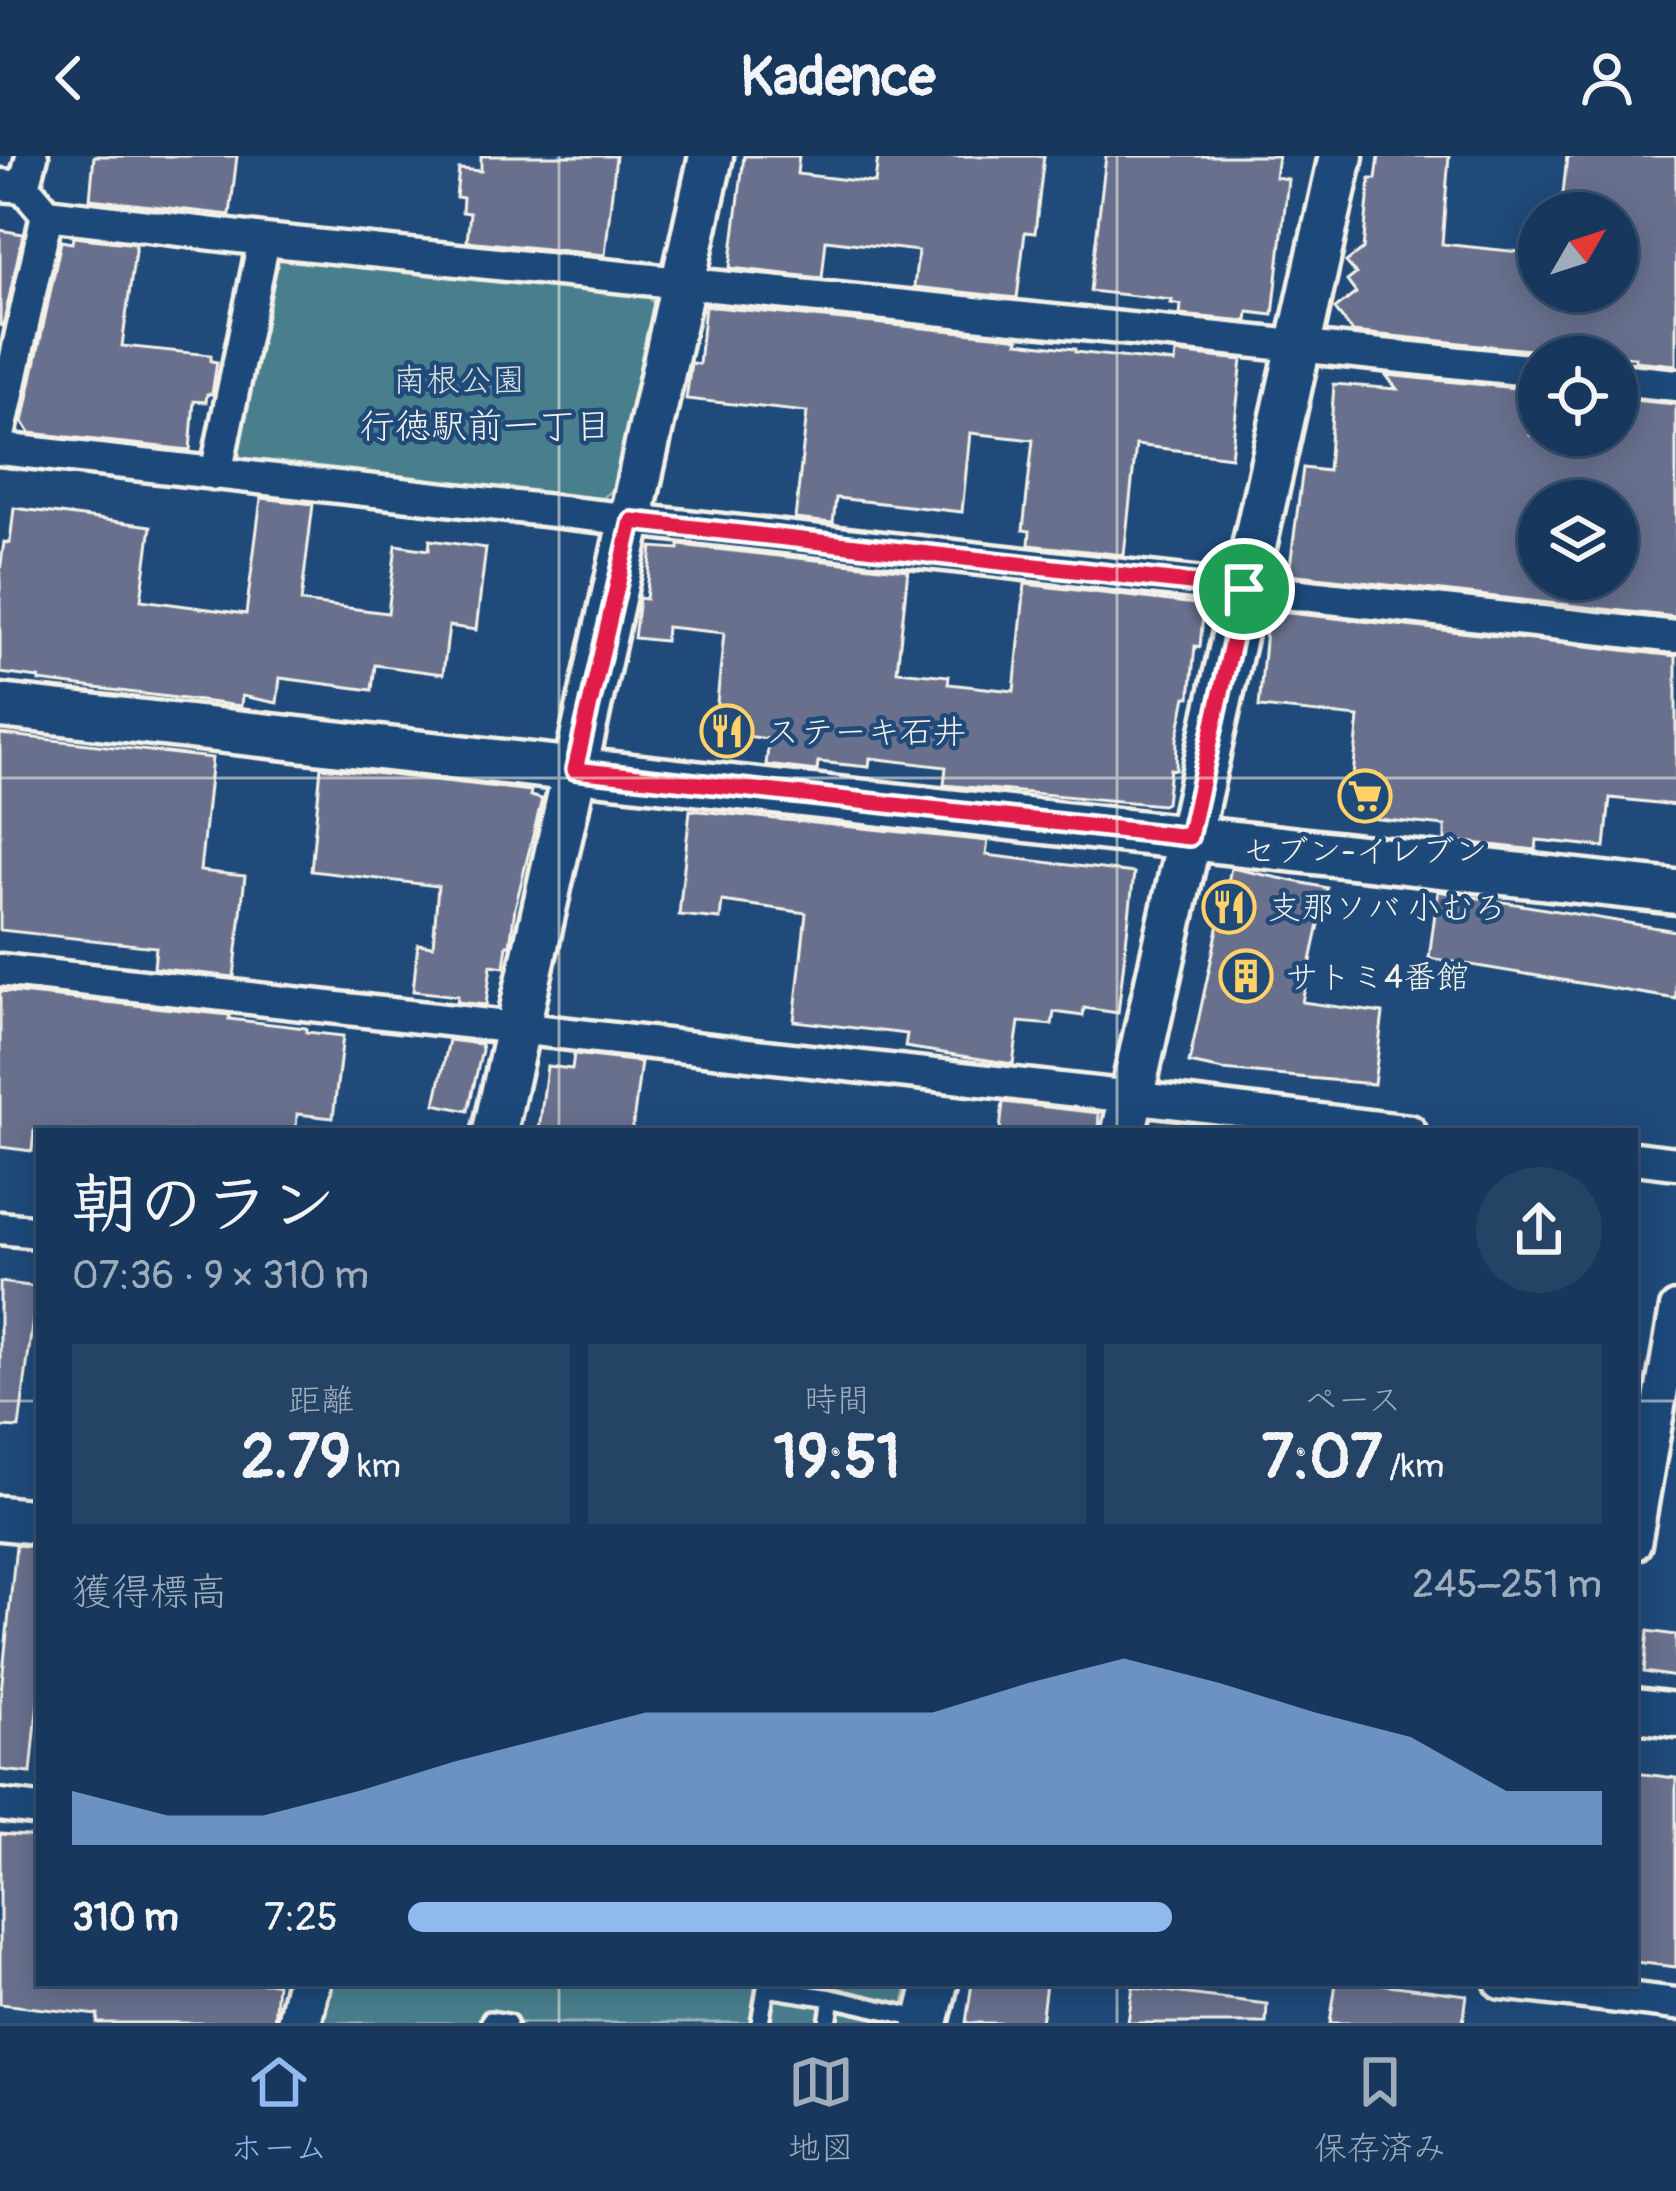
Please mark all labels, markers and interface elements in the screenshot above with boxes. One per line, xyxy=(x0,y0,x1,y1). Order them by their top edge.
text: Kadence xyxy=(741,44,935,112)
icon: back xyxy=(36,45,102,111)
icon: person xyxy=(1574,45,1640,111)
north arrow xyxy=(1518,192,1638,312)
map controls xyxy=(1518,192,1638,600)
button: locate xyxy=(1518,336,1638,456)
park label: 南根公園 xyxy=(393,360,525,401)
district label: 行徳駅前一丁目 xyxy=(359,404,611,449)
button: layers xyxy=(1518,480,1638,600)
pin xyxy=(1193,538,1295,640)
icon: arrive xyxy=(1211,556,1277,622)
restaurant icon: ステーキ石井 xyxy=(699,703,755,759)
place label: ステーキ石井 xyxy=(766,712,966,753)
supermarket icon: セブン-イレブン xyxy=(1337,768,1393,824)
place label: セブン-イレブン xyxy=(1242,831,1488,872)
restaurant icon: 支那ソバ 小むろ xyxy=(1201,879,1257,935)
place label: 支那ソバ 小むろ xyxy=(1268,888,1506,929)
building icon: サトミ4番館 xyxy=(1218,948,1274,1004)
place label: サトミ4番館 xyxy=(1285,957,1469,998)
text: 朝のラン xyxy=(72,1164,336,1247)
button: share xyxy=(1476,1167,1602,1293)
text: 07:36 · 9 × 310 m xyxy=(72,1251,369,1300)
text: 距離 xyxy=(288,1380,354,1421)
text: 時間 xyxy=(804,1380,870,1421)
text: ペース xyxy=(1304,1380,1402,1421)
text: 2.79 xyxy=(241,1421,351,1496)
text: 19:51 xyxy=(774,1421,900,1496)
text: 7:07 xyxy=(1262,1421,1382,1496)
text: km xyxy=(351,1446,401,1487)
text: /km xyxy=(1382,1446,1444,1487)
text: 245–251 m xyxy=(1412,1560,1602,1609)
text: 獲得標高 xyxy=(72,1568,228,1617)
text: 310 m xyxy=(72,1893,179,1942)
text: 7:25 xyxy=(264,1893,338,1942)
tab: ホーム xyxy=(230,2049,328,2169)
tab: 地図 xyxy=(788,2049,854,2169)
tab: 保存済み xyxy=(1314,2049,1446,2169)

